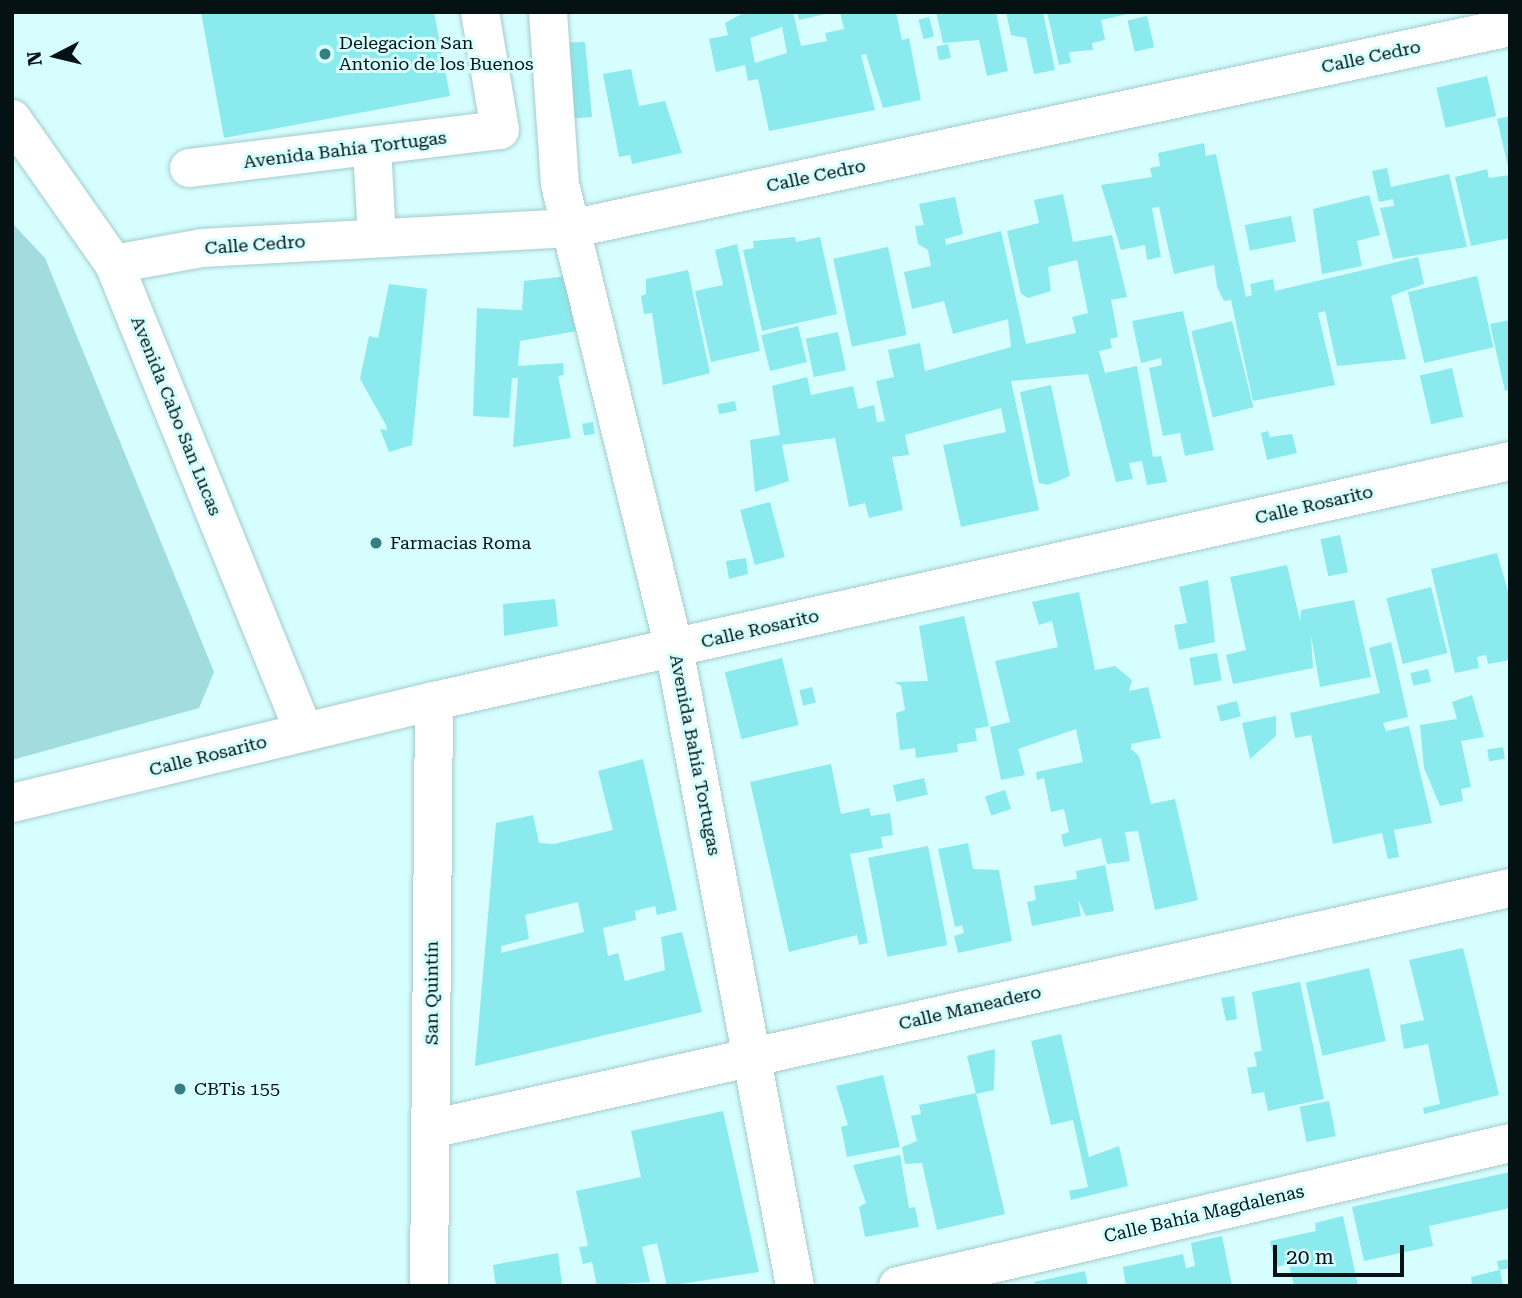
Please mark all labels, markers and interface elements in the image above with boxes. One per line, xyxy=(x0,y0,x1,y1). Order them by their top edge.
north arrow xyxy=(21,21,91,91)
place label: Delegacion San Antonio de los Buenos xyxy=(339,33,534,76)
street label: Calle Cedro xyxy=(1319,36,1423,78)
marker: Delegacion San Antonio de los Buenos xyxy=(317,46,333,62)
text: N xyxy=(22,50,47,67)
street label: Avenida Bahía Tortugas xyxy=(242,127,448,173)
street label: Calle Cedro xyxy=(764,155,868,197)
street label: Calle Cedro xyxy=(204,231,306,259)
street label: Avenida Cabo San Lucas xyxy=(126,313,226,519)
street label: Calle Rosarito xyxy=(1253,481,1375,529)
place label: Farmacias Roma xyxy=(390,532,531,554)
marker: Farmacias Roma xyxy=(368,535,384,551)
street label: Calle Rosarito xyxy=(699,605,821,653)
street label: Avenida Bahía Tortugas xyxy=(665,653,725,857)
street label: Calle Rosarito xyxy=(147,731,269,781)
street label: San Quintín xyxy=(421,941,443,1045)
street label: Calle Maneadero xyxy=(897,981,1043,1035)
place label: CBTis 155 xyxy=(194,1078,280,1100)
marker: CBTis 155 xyxy=(172,1081,188,1097)
street label: Calle Bahía Magdalenas xyxy=(1102,1180,1306,1248)
scale bar xyxy=(1277,1232,1408,1276)
text: 20 m xyxy=(1286,1245,1334,1269)

